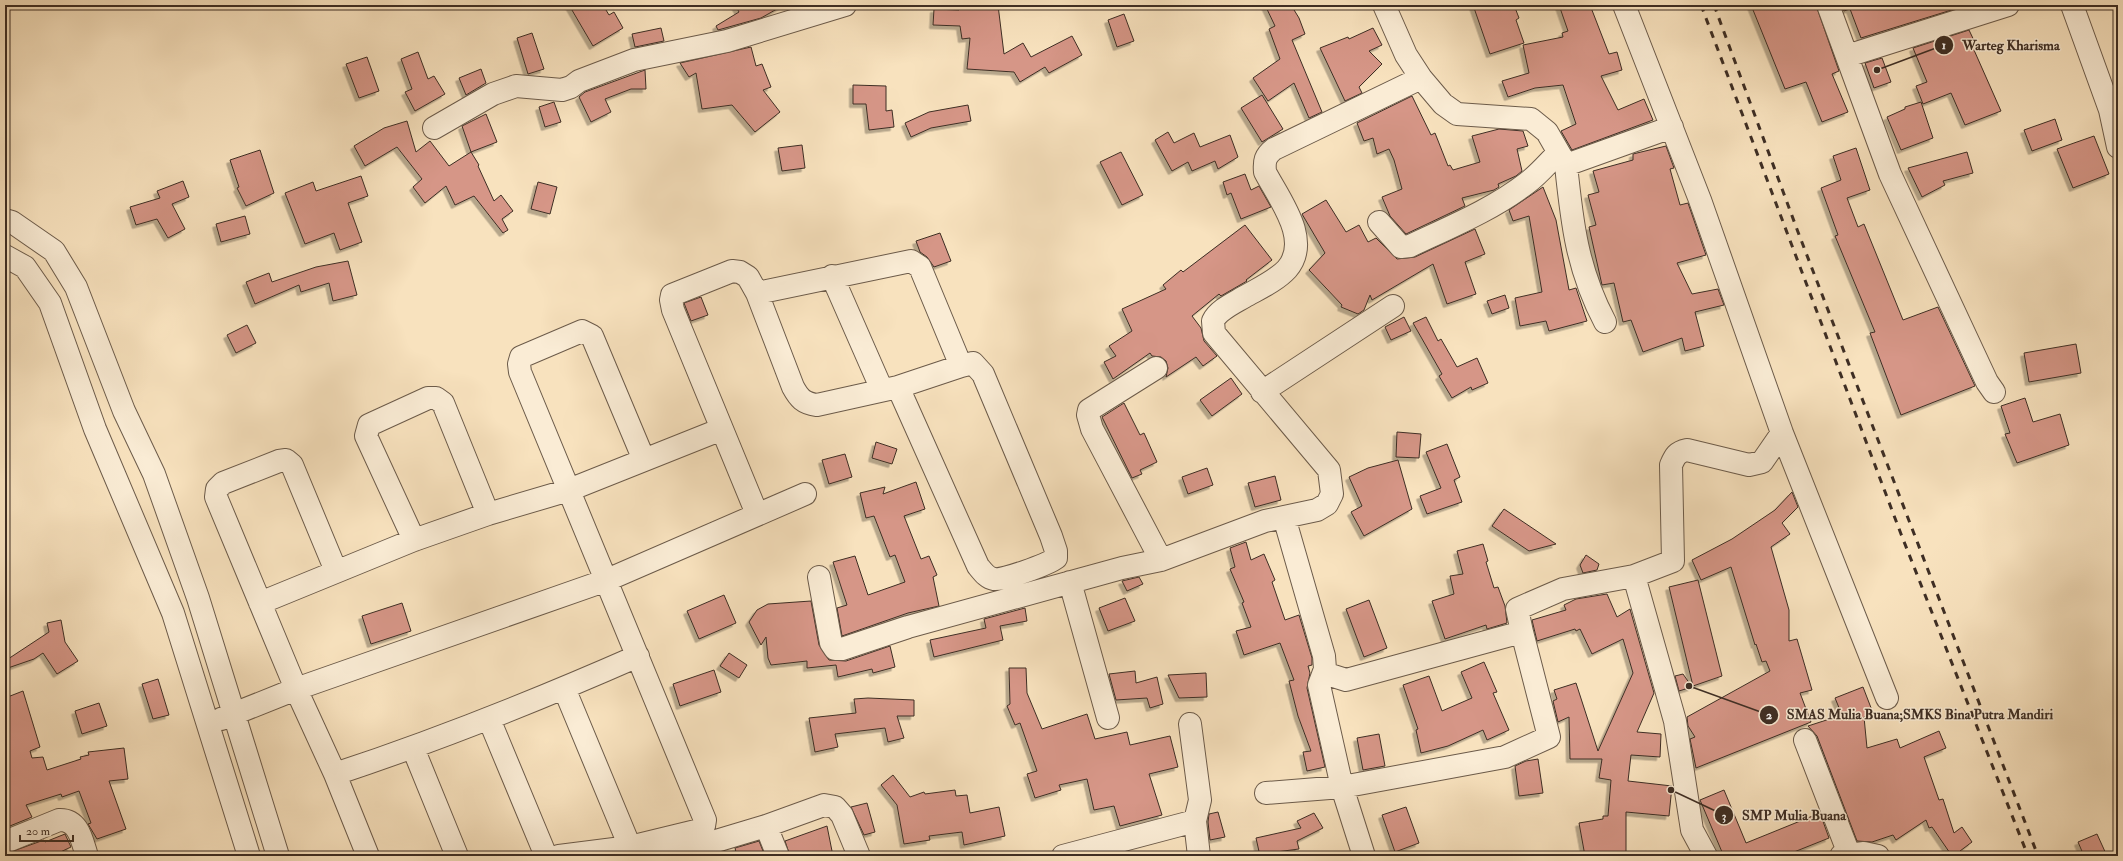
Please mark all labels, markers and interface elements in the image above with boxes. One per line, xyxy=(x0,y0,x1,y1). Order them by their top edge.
callout: Warteg Kharisma xyxy=(1934,32,2068,58)
text: Warteg Kharisma xyxy=(1961,37,2061,55)
text: 1 xyxy=(1942,38,1946,53)
callout: SMAS Mulia Buana;SMKS Bina Putra Mandiri xyxy=(1759,702,2062,728)
text: SMAS Mulia Buana;SMKS Bina Putra Mandiri xyxy=(1787,706,2054,723)
text: 2 xyxy=(1766,708,1772,723)
callout: SMP Mulia Buana xyxy=(1714,802,1854,828)
text: SMP Mulia Buana xyxy=(1742,807,1847,824)
text: 3 xyxy=(1722,809,1727,824)
scale bar xyxy=(20,817,73,843)
text: 20 m xyxy=(26,824,51,839)

